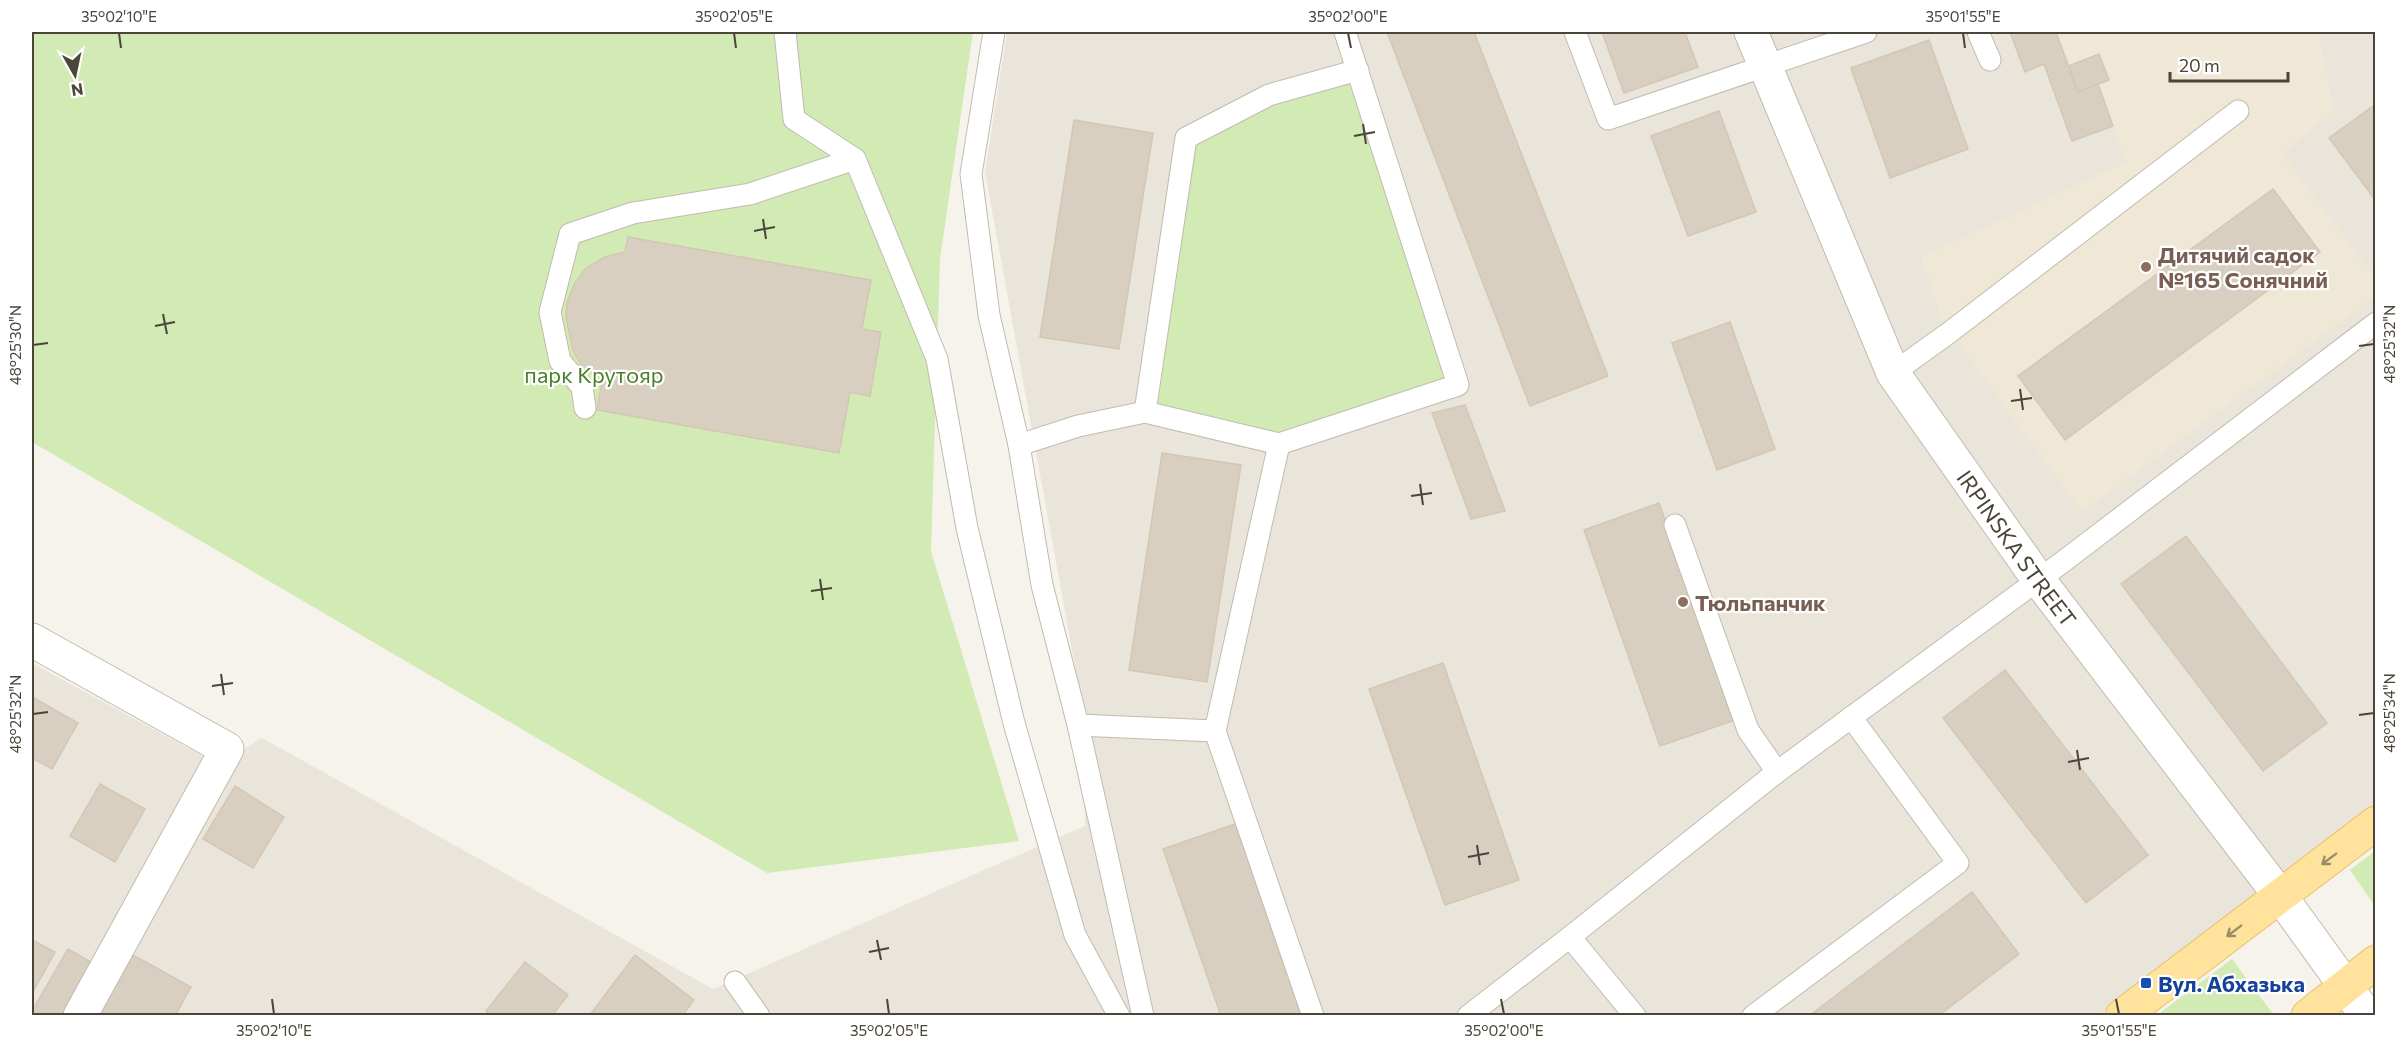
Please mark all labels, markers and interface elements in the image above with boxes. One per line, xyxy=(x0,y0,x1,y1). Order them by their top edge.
text: 35°02'10"E xyxy=(81,7,157,25)
text: 35°02'05"E xyxy=(695,7,773,25)
text: 35°02'00"E xyxy=(1308,7,1388,25)
text: 35°01'55"E xyxy=(1925,7,2001,25)
north arrow xyxy=(45,45,105,105)
scale bar xyxy=(2170,45,2288,83)
text: 20 m xyxy=(2179,54,2220,76)
text: N xyxy=(70,80,85,101)
place label: Дитячий садок №165 Сонячний xyxy=(2158,241,2328,293)
marker: Дитячий садок №165 Сонячний xyxy=(2139,260,2153,274)
text: 48°25'30"N xyxy=(6,305,24,385)
text: 48°25'32"N xyxy=(2380,305,2398,383)
park label: парк Крутояр xyxy=(524,361,664,388)
street label: IRPINSKA STREET xyxy=(1952,465,2083,632)
place label: Тюльпанчик xyxy=(1695,589,1826,616)
marker: Тюльпанчик xyxy=(1676,595,1690,609)
text: 48°25'34"N xyxy=(2380,673,2398,753)
text: 48°25'32"N xyxy=(6,675,24,753)
one-way arrow xyxy=(2321,852,2337,865)
one-way arrow xyxy=(2226,925,2242,938)
place label: Вул. Абхазька xyxy=(2158,970,2305,997)
marker: Вул. Абхазька xyxy=(2139,976,2153,990)
text: 35°02'10"E xyxy=(236,1021,312,1039)
text: 35°02'05"E xyxy=(850,1021,928,1039)
text: 35°02'00"E xyxy=(1464,1021,1544,1039)
text: 35°01'55"E xyxy=(2081,1021,2157,1039)

